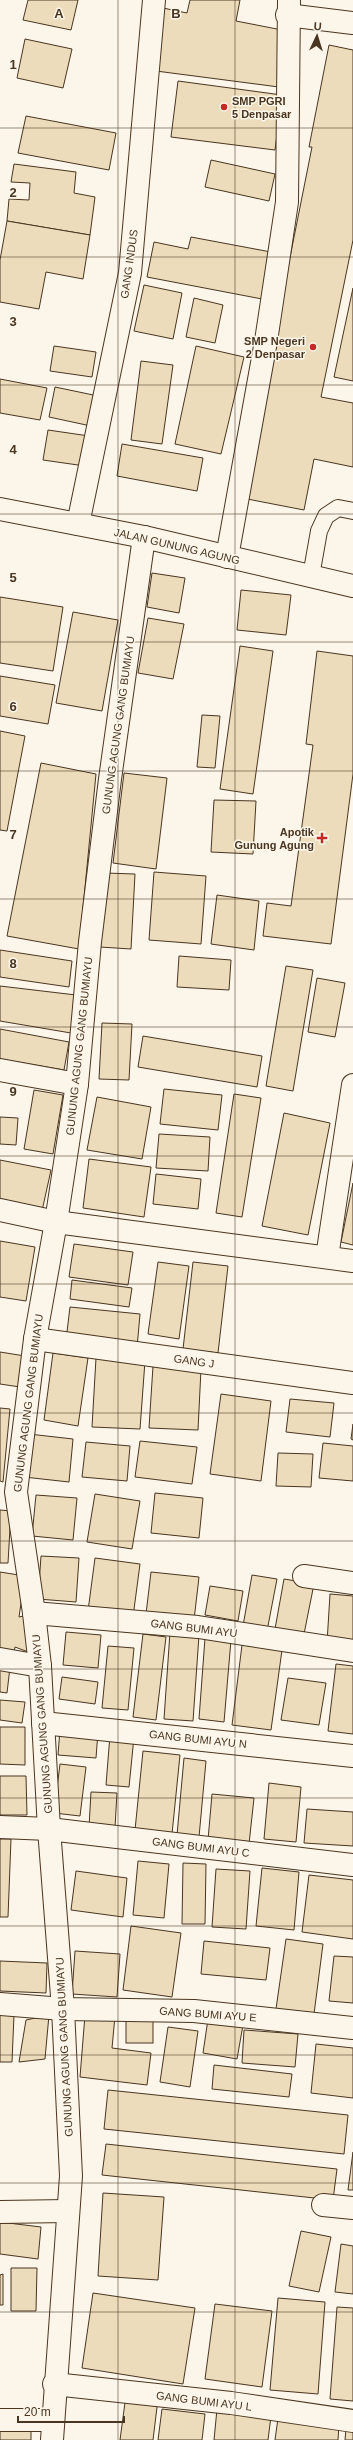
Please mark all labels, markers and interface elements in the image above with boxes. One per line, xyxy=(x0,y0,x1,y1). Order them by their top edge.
text: A xyxy=(54,6,64,21)
text: B xyxy=(171,6,181,21)
north arrow xyxy=(297,16,337,56)
text: U xyxy=(313,20,322,32)
text: 1 xyxy=(9,57,17,72)
place label: SMP PGRI 5 Denpasar xyxy=(232,95,292,120)
marker: SMP PGRI 5 Denpasar xyxy=(219,102,229,112)
text: 2 xyxy=(9,185,17,200)
street label: GANG INDUS xyxy=(118,229,140,299)
text: 3 xyxy=(9,314,17,329)
place label: SMP Negeri 2 Denpasar xyxy=(244,335,306,360)
marker: SMP Negeri 2 Denpasar xyxy=(308,342,318,352)
text: 4 xyxy=(9,442,17,457)
street label: JALAN GUNUNG AGUNG xyxy=(113,526,241,566)
text: 5 xyxy=(9,570,17,585)
street label: GUNUNG AGUNG GANG BUMIAYU xyxy=(100,635,136,815)
text: 6 xyxy=(9,699,17,714)
place label: Apotik Gunung Agung xyxy=(234,826,315,851)
text: 7 xyxy=(9,827,17,842)
marker: Apotik Gunung Agung xyxy=(317,833,327,843)
text: 8 xyxy=(9,956,17,971)
street label: GUNUNG AGUNG GANG BUMIAYU xyxy=(64,956,94,1136)
text: 9 xyxy=(9,1084,17,1099)
street label: GUNUNG AGUNG GANG BUMIAYU xyxy=(11,1313,45,1493)
street label: GANG J xyxy=(173,1352,215,1370)
street label: GANG BUMI AYU xyxy=(150,1617,238,1639)
street label: GUNUNG AGUNG GANG BUMIAYU xyxy=(30,1634,54,1814)
street label: GANG BUMI AYU N xyxy=(149,1728,248,1750)
street label: GANG BUMI AYU C xyxy=(152,1835,251,1859)
street label: GUNUNG AGUNG GANG BUMIAYU xyxy=(53,1957,75,2137)
street label: GANG BUMI AYU E xyxy=(159,2005,257,2023)
street label: GANG BUMI AYU L xyxy=(155,2389,253,2413)
scale bar xyxy=(18,2398,124,2424)
text: 20 m xyxy=(24,2405,51,2419)

